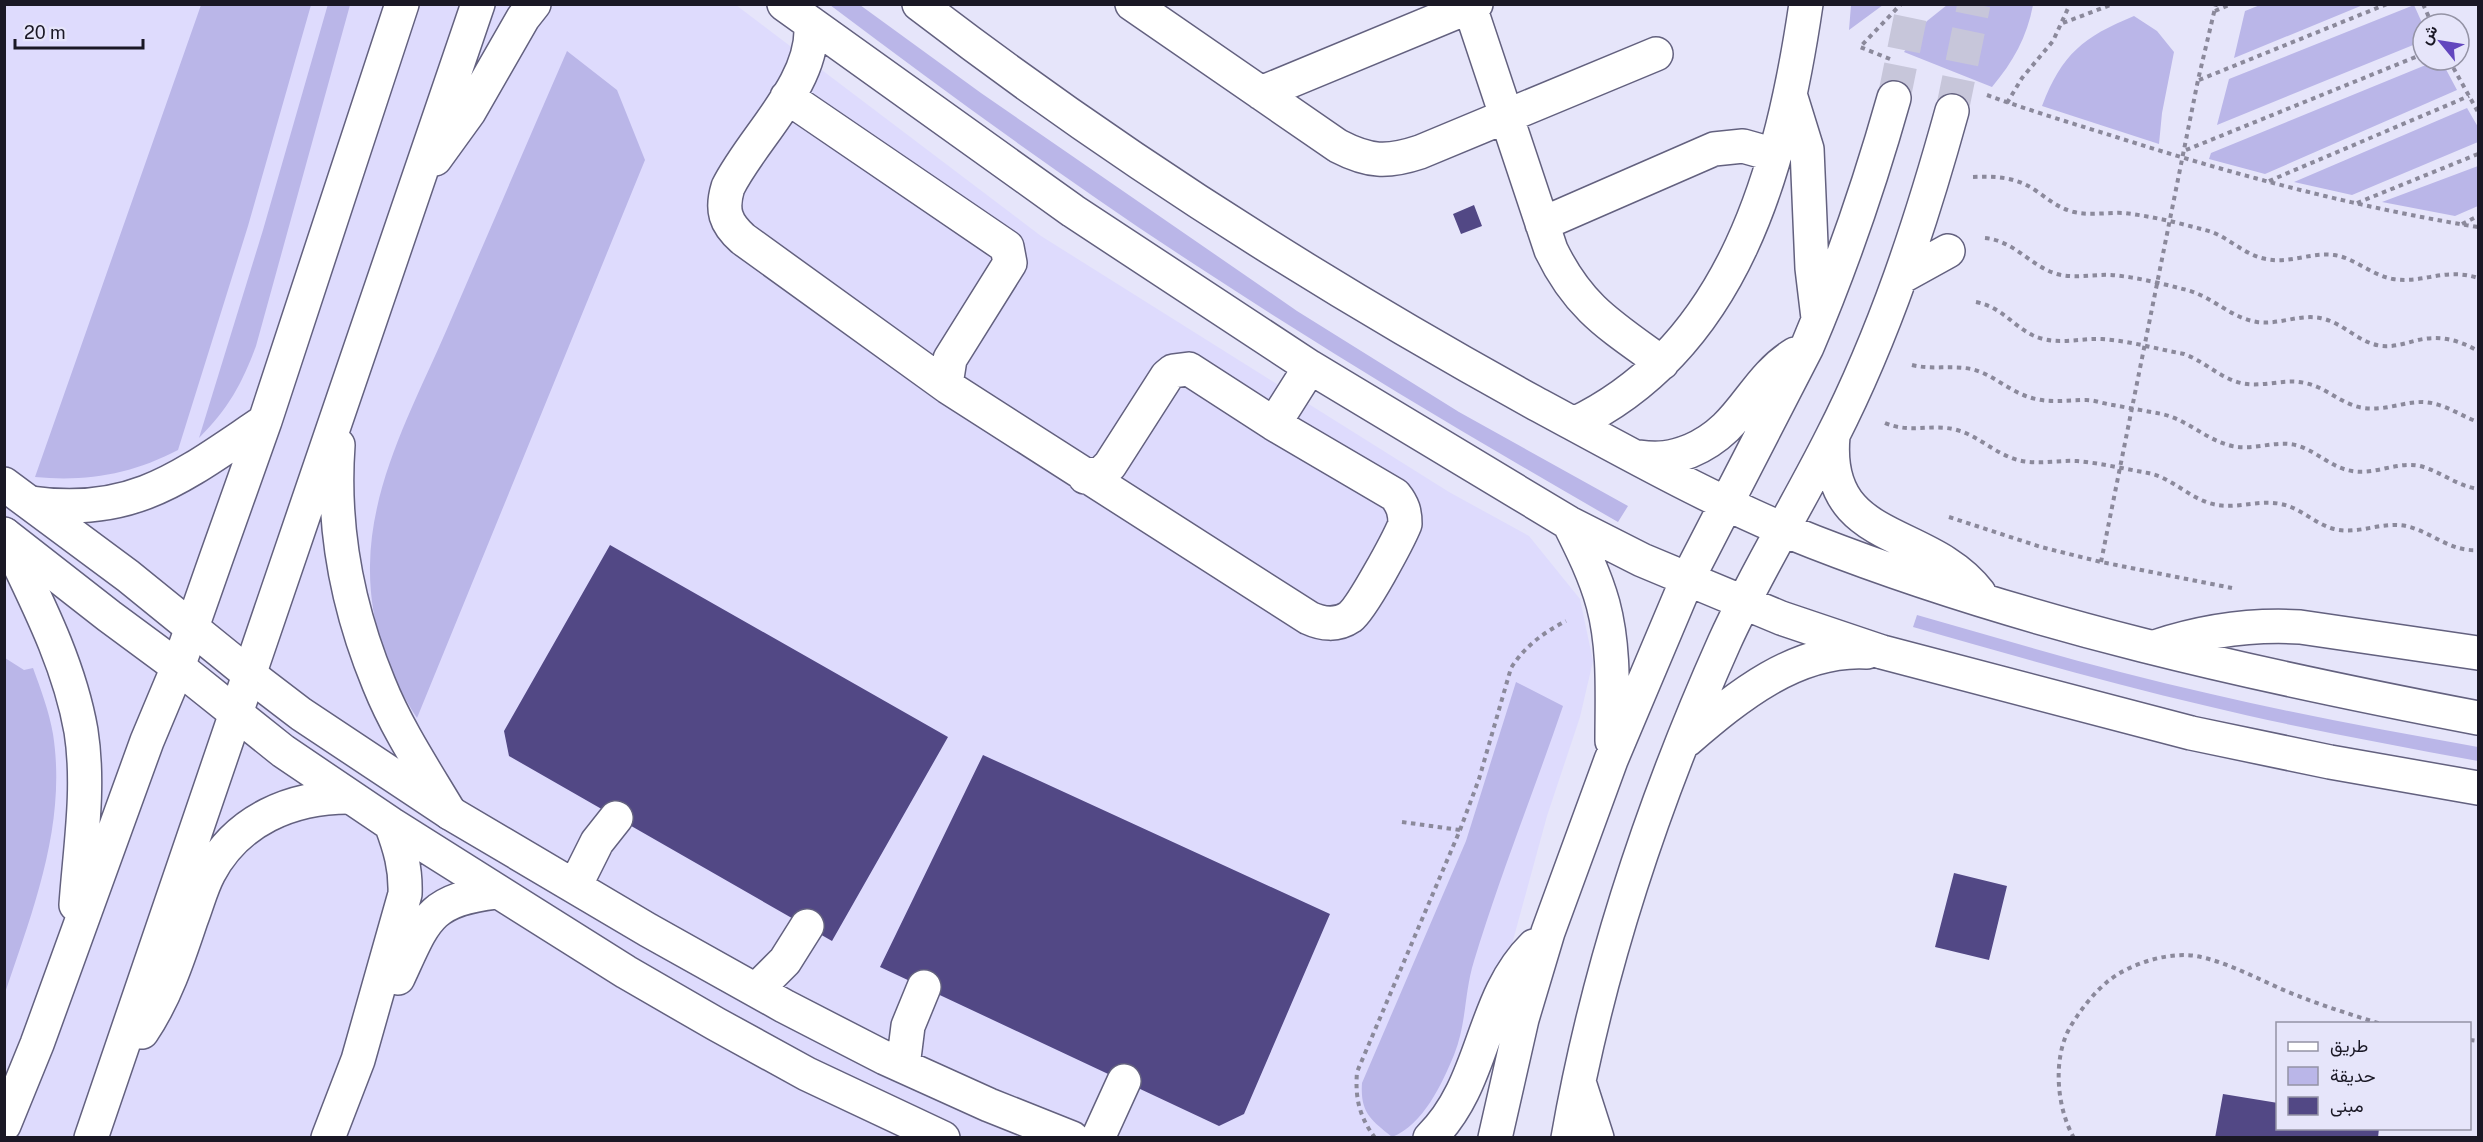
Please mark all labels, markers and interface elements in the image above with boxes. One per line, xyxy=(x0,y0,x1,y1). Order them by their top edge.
scale bar xyxy=(15,12,142,50)
north arrow xyxy=(2411,12,2471,72)
text: 20 m xyxy=(24,22,66,43)
text: ش xyxy=(2415,22,2441,48)
legend xyxy=(2276,1022,2471,1130)
text: طريق xyxy=(2330,1035,2368,1057)
text: حديقة xyxy=(2330,1065,2376,1086)
text: مبنى xyxy=(2330,1095,2364,1117)

